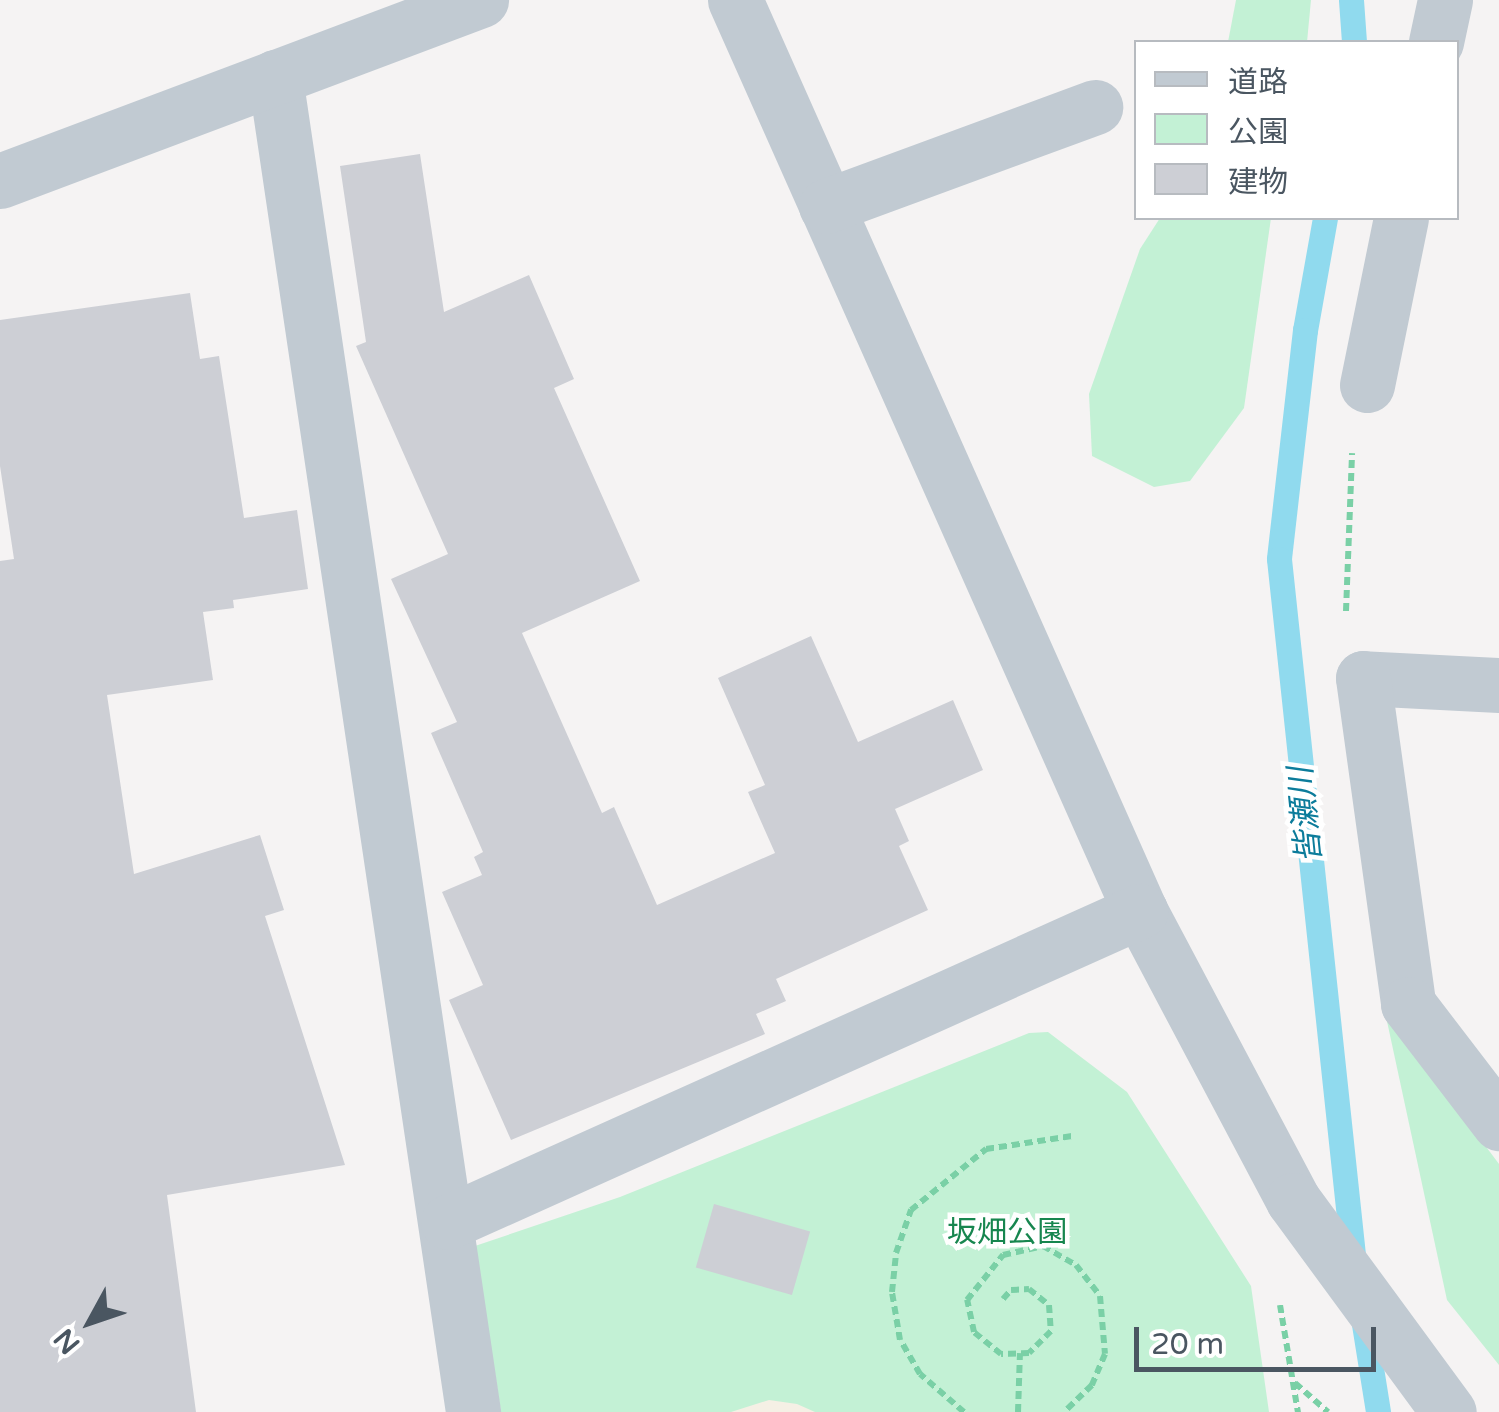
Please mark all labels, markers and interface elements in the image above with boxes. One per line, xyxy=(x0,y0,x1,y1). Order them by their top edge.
legend xyxy=(1134,40,1459,220)
text: 道路 xyxy=(1228,64,1288,101)
text: 公園 xyxy=(1228,114,1288,151)
text: 建物 xyxy=(1228,164,1288,201)
water label: 皆瀬川 xyxy=(1282,765,1330,865)
park label: 坂畑公園 xyxy=(947,1215,1067,1251)
north arrow xyxy=(40,1272,140,1372)
scale bar xyxy=(1139,1307,1382,1369)
text: N xyxy=(47,1322,87,1361)
text: 20 m xyxy=(1151,1326,1224,1363)

